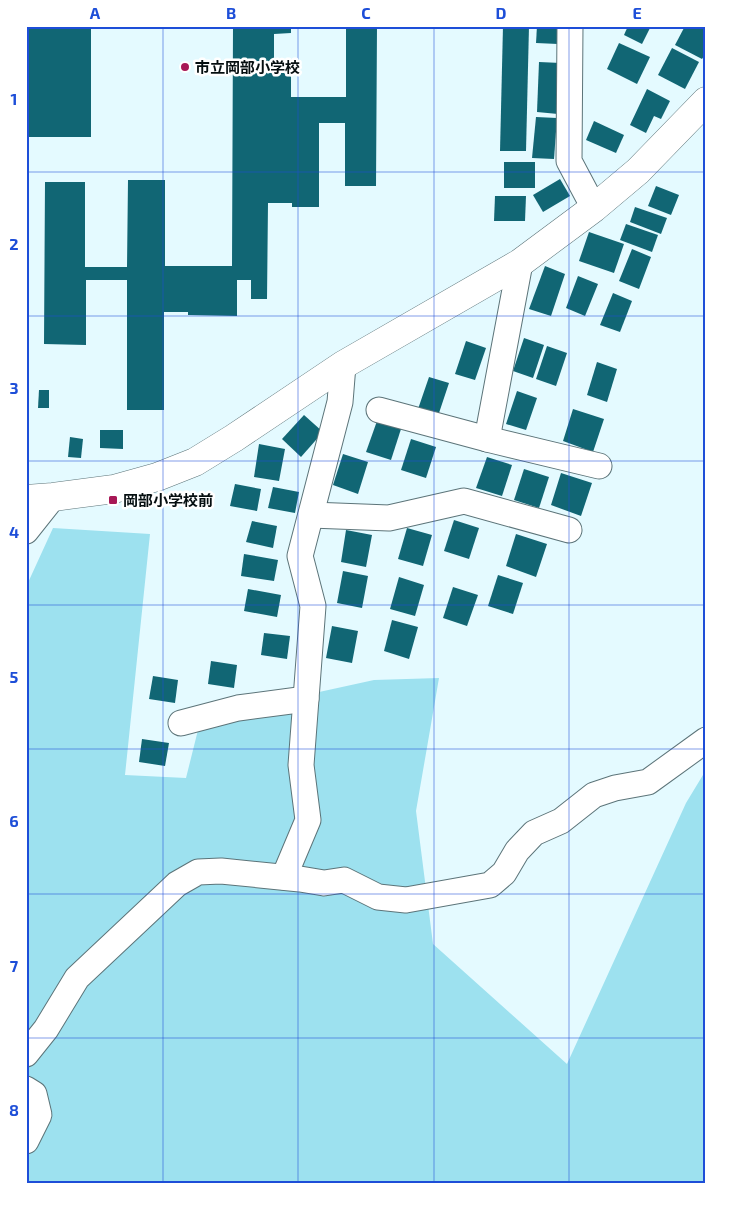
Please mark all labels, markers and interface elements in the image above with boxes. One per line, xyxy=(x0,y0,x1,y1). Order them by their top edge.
text: A xyxy=(90,3,101,22)
text: B xyxy=(226,3,236,22)
text: C xyxy=(361,3,371,22)
text: D xyxy=(496,3,507,22)
text: E xyxy=(632,3,642,22)
place label: 市立岡部小学校 xyxy=(195,58,300,76)
marker: 市立岡部小学校 xyxy=(179,61,191,73)
text: 1 xyxy=(11,89,17,108)
text: 2 xyxy=(9,234,19,253)
text: 3 xyxy=(9,378,19,397)
place label: 岡部小学校前 xyxy=(123,491,213,509)
marker: 岡部小学校前 xyxy=(107,494,119,506)
text: 4 xyxy=(9,522,19,541)
text: 5 xyxy=(10,667,19,686)
text: 6 xyxy=(9,811,19,830)
text: 7 xyxy=(10,956,19,975)
text: 8 xyxy=(9,1100,19,1119)

